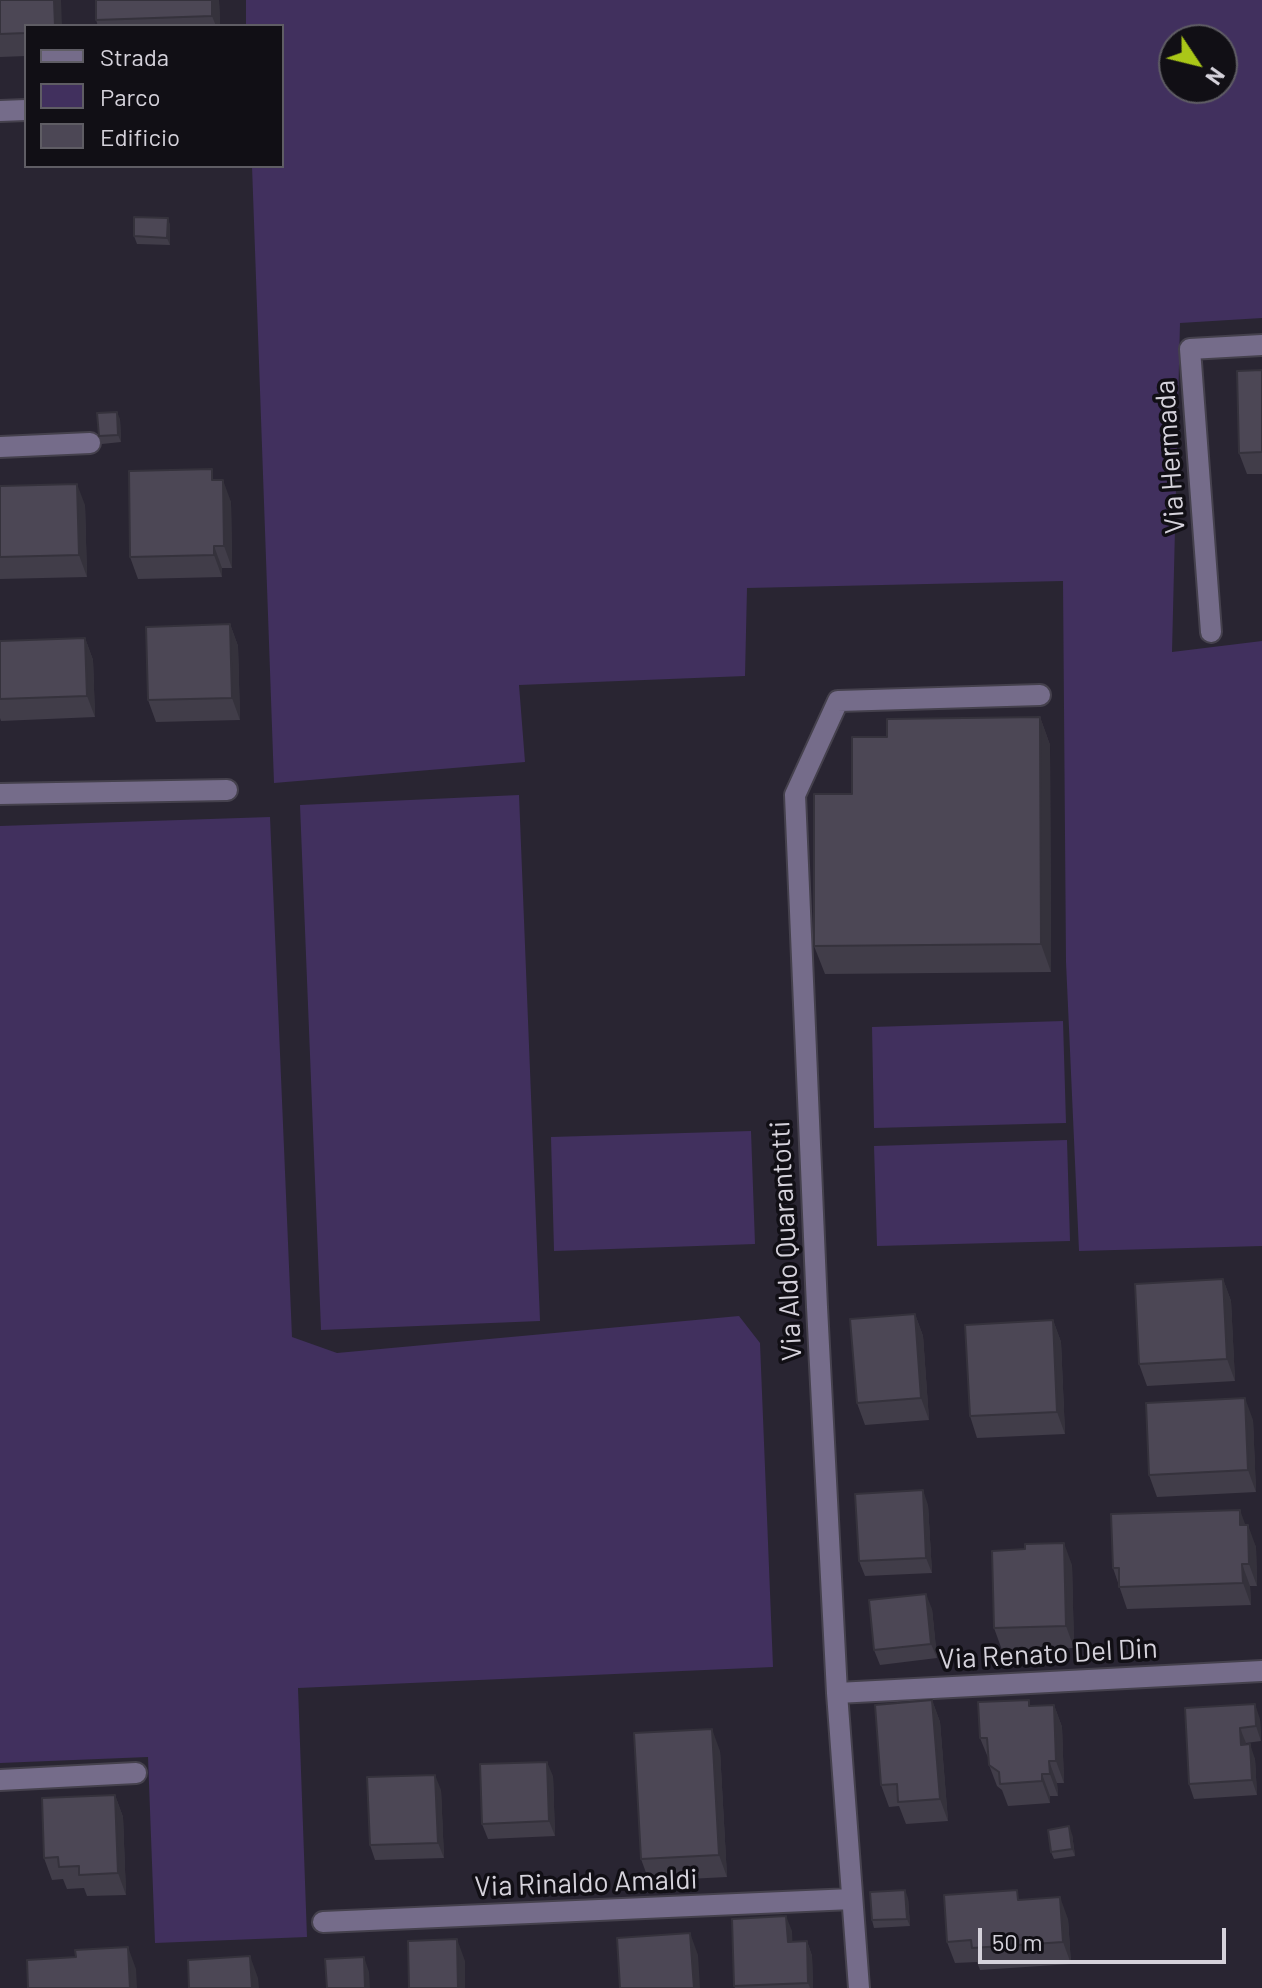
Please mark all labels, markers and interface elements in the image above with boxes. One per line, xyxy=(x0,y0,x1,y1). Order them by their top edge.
legend xyxy=(24,24,284,168)
north arrow xyxy=(1158,24,1238,104)
text: Strada xyxy=(100,42,169,71)
text: N xyxy=(1201,63,1231,90)
text: Parco xyxy=(100,82,161,111)
text: Edificio xyxy=(100,122,180,151)
street label: Via Hermada xyxy=(1148,379,1192,535)
street label: Via Aldo Quarantotti xyxy=(763,1120,809,1362)
street label: Via Renato Del Din xyxy=(938,1631,1158,1677)
street label: Via Rinaldo Amaldi xyxy=(474,1862,698,1904)
scale bar xyxy=(982,1912,1230,1962)
text: 50 m xyxy=(992,1927,1043,1956)

